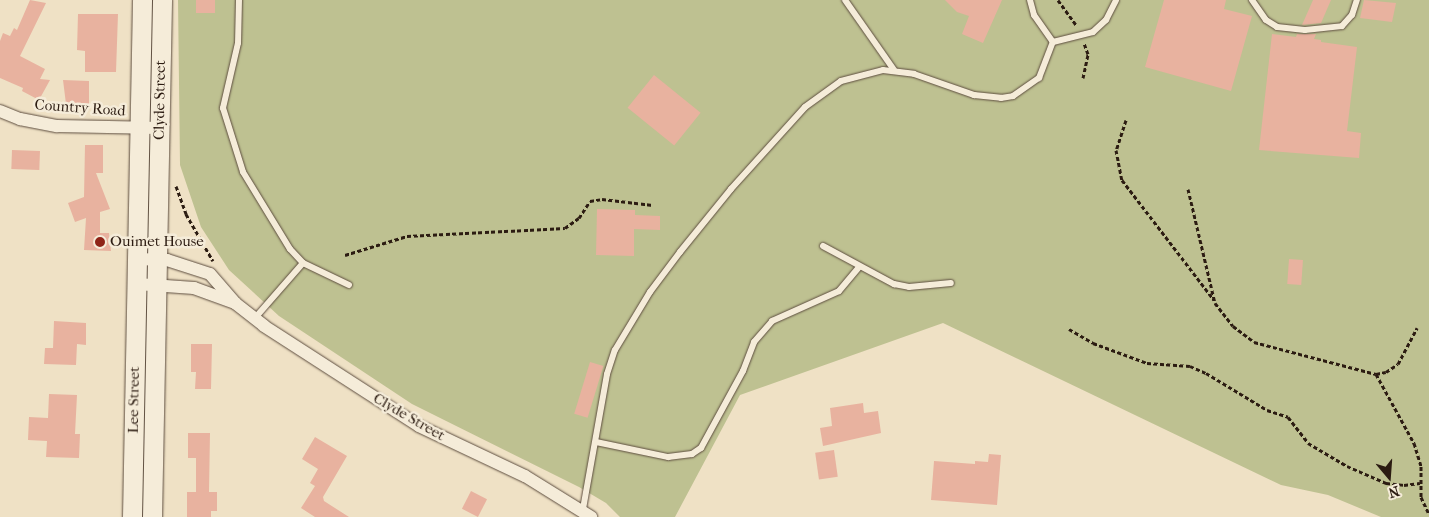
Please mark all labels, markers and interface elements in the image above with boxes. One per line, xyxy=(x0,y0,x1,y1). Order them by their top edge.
street label: Clyde Street xyxy=(150,60,170,140)
street label: Country Road xyxy=(34,96,126,120)
place label: Ouimet House xyxy=(110,233,204,251)
marker: Ouimet House xyxy=(94,236,106,248)
street label: Lee Street xyxy=(124,366,144,434)
street label: Clyde Street xyxy=(370,389,448,445)
north arrow xyxy=(1364,452,1414,502)
text: N xyxy=(1386,482,1401,501)

